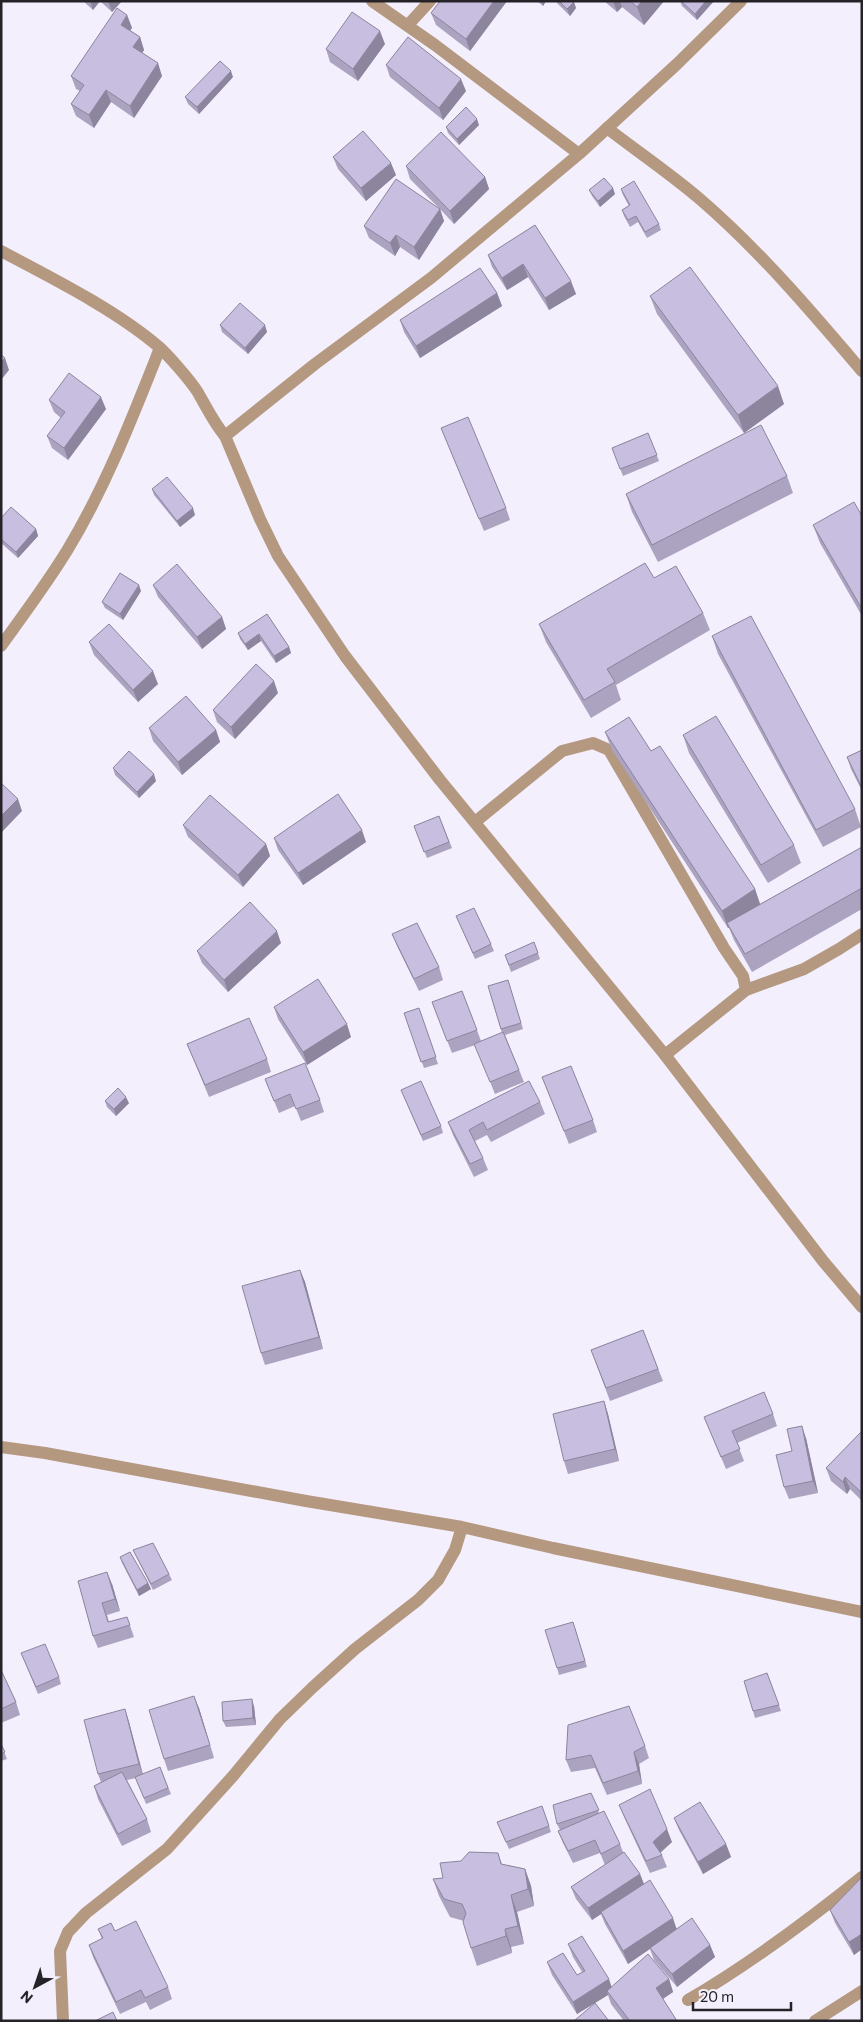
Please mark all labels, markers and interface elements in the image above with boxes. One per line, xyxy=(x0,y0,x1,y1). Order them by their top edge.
north arrow xyxy=(10,1962,60,2012)
scale bar xyxy=(693,1980,790,2012)
text: N xyxy=(17,1987,36,2007)
text: 20 m xyxy=(700,1987,734,2005)

